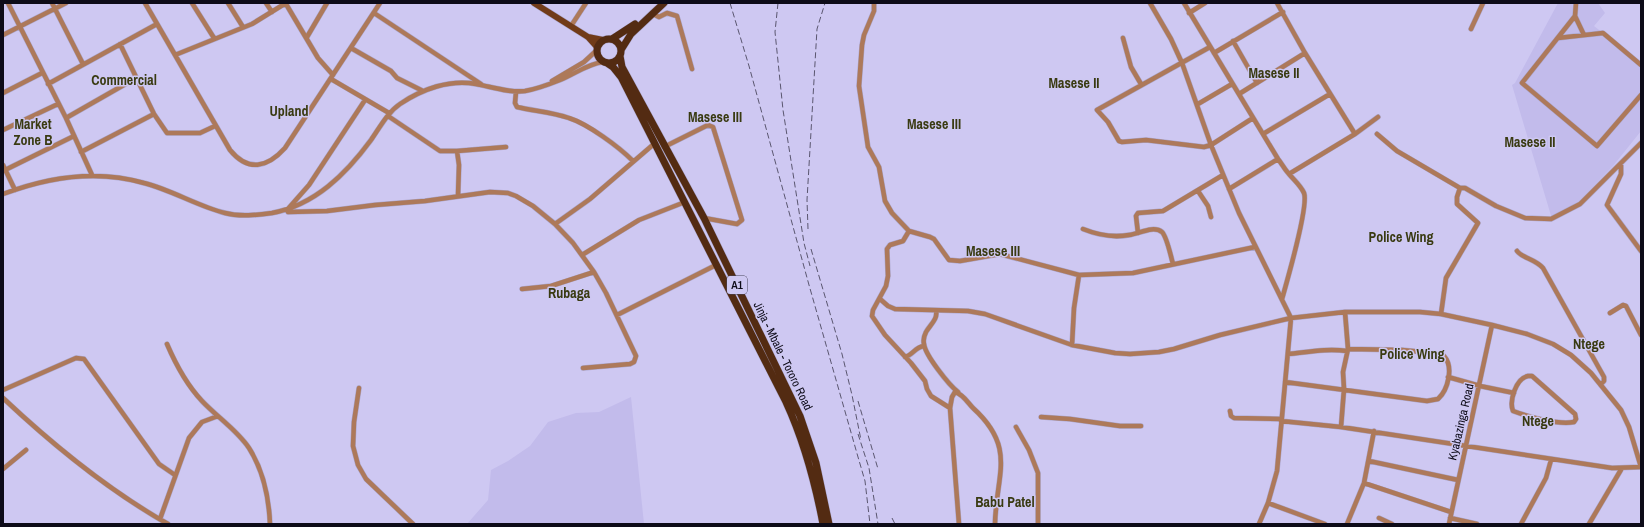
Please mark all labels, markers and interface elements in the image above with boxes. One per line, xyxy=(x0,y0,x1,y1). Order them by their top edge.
district label: Masese II xyxy=(1248,64,1300,82)
district label: Commercial xyxy=(91,71,157,89)
district label: Masese II xyxy=(1048,74,1100,92)
district label: Upland xyxy=(270,102,308,120)
district label: Masese III xyxy=(688,108,742,126)
district label: Market Zone B xyxy=(14,115,52,149)
district label: Masese III xyxy=(907,115,961,133)
district label: Masese II xyxy=(1504,133,1556,151)
district label: Police Wing xyxy=(1369,228,1433,246)
district label: Masese III xyxy=(966,242,1020,260)
road number: A1 xyxy=(727,276,747,294)
district label: Rubaga xyxy=(548,284,591,302)
street label: Jinja - Mbale - Tororo Road xyxy=(750,299,816,413)
district label: Ntege xyxy=(1573,335,1605,353)
district label: Police Wing xyxy=(1380,345,1444,363)
street label: Kyabazinga Road xyxy=(1444,382,1478,462)
district label: Ntege xyxy=(1522,412,1554,430)
district label: Babu Patel xyxy=(975,493,1035,511)

